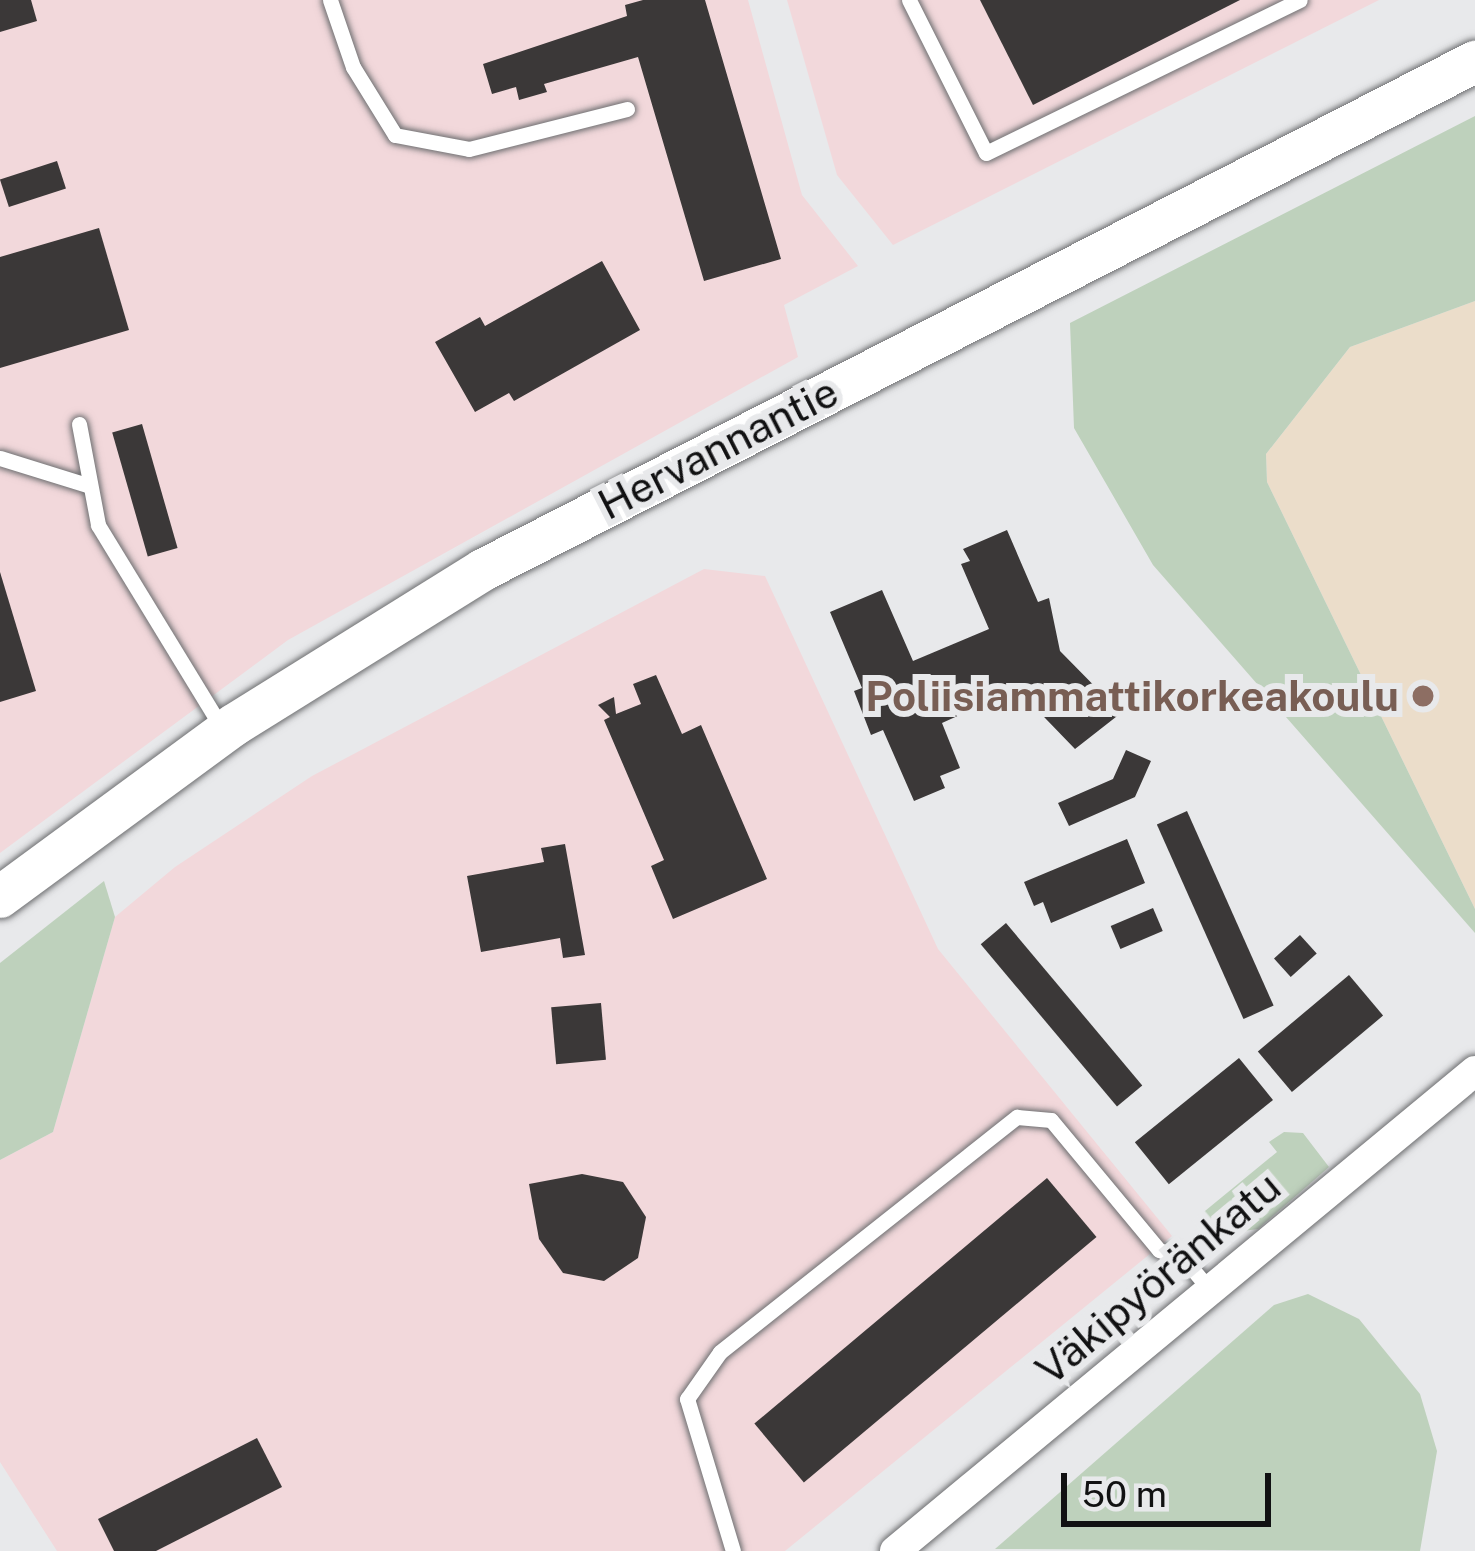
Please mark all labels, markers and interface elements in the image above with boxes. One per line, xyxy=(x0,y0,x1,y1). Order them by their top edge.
street label: Hervannantie xyxy=(590,366,846,530)
place label: Poliisiammattikorkeakoulu xyxy=(865,671,1399,721)
marker: Poliisiammattikorkeakoulu xyxy=(1410,683,1436,709)
street label: Väkipyöränkatu xyxy=(1026,1161,1290,1395)
scale bar xyxy=(1067,1449,1277,1523)
text: 50 m xyxy=(1082,1473,1167,1515)

